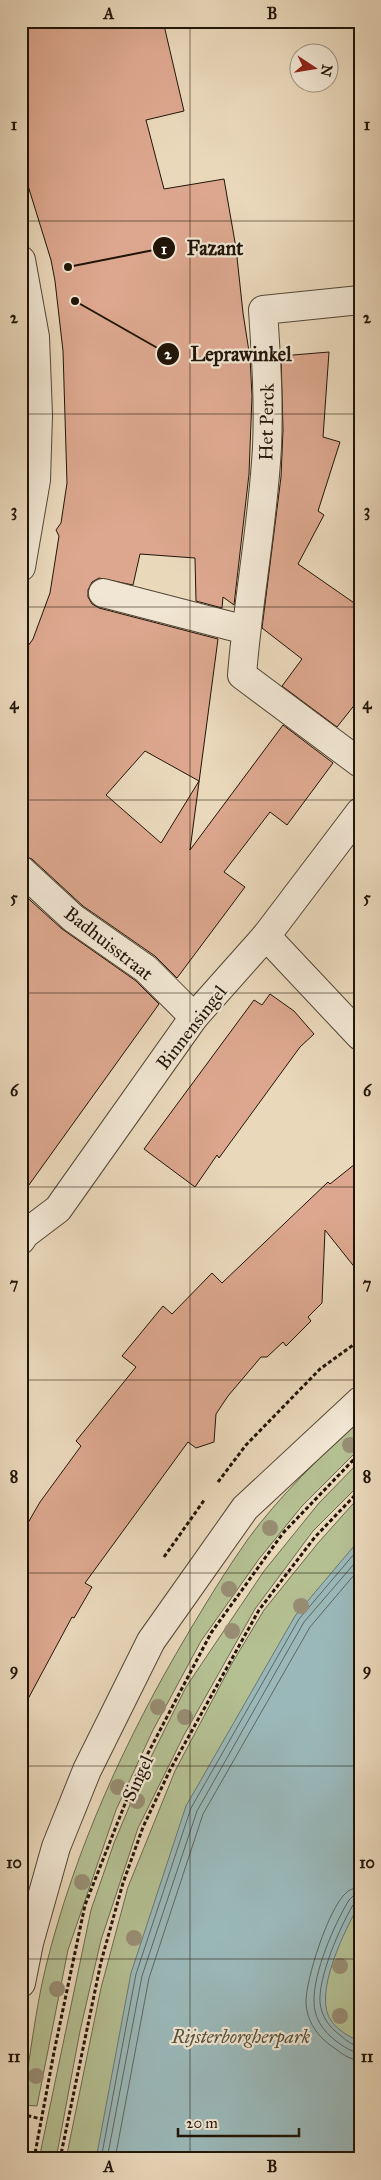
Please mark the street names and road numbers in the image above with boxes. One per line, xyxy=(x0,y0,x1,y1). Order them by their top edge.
street label: Het Perck xyxy=(254,383,279,461)
street label: Badhuisstraat xyxy=(60,902,158,985)
street label: Binnensingel xyxy=(151,980,233,1075)
street label: Singel xyxy=(117,1751,159,1805)

